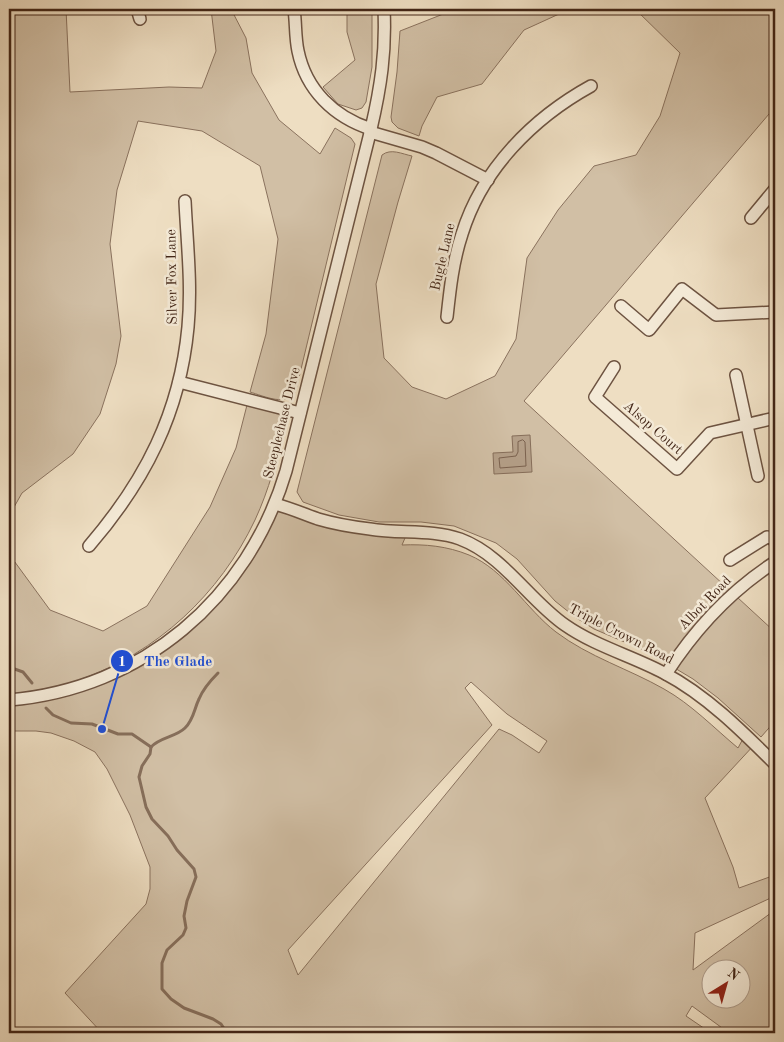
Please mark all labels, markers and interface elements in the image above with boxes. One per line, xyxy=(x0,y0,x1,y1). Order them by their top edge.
street label: Bugle Lane xyxy=(428,222,458,292)
street label: Silver Fox Lane xyxy=(164,229,180,325)
street label: Steeplechase Drive xyxy=(261,366,303,480)
street label: Alsop Court xyxy=(621,399,685,457)
street label: Albot Road xyxy=(676,573,734,633)
street label: Triple Crown Road xyxy=(566,601,676,667)
callout: The Glade xyxy=(109,646,223,676)
text: 1 xyxy=(118,655,126,670)
text: The Glade xyxy=(144,655,212,670)
north arrow xyxy=(702,960,752,1010)
text: N xyxy=(725,966,742,983)

